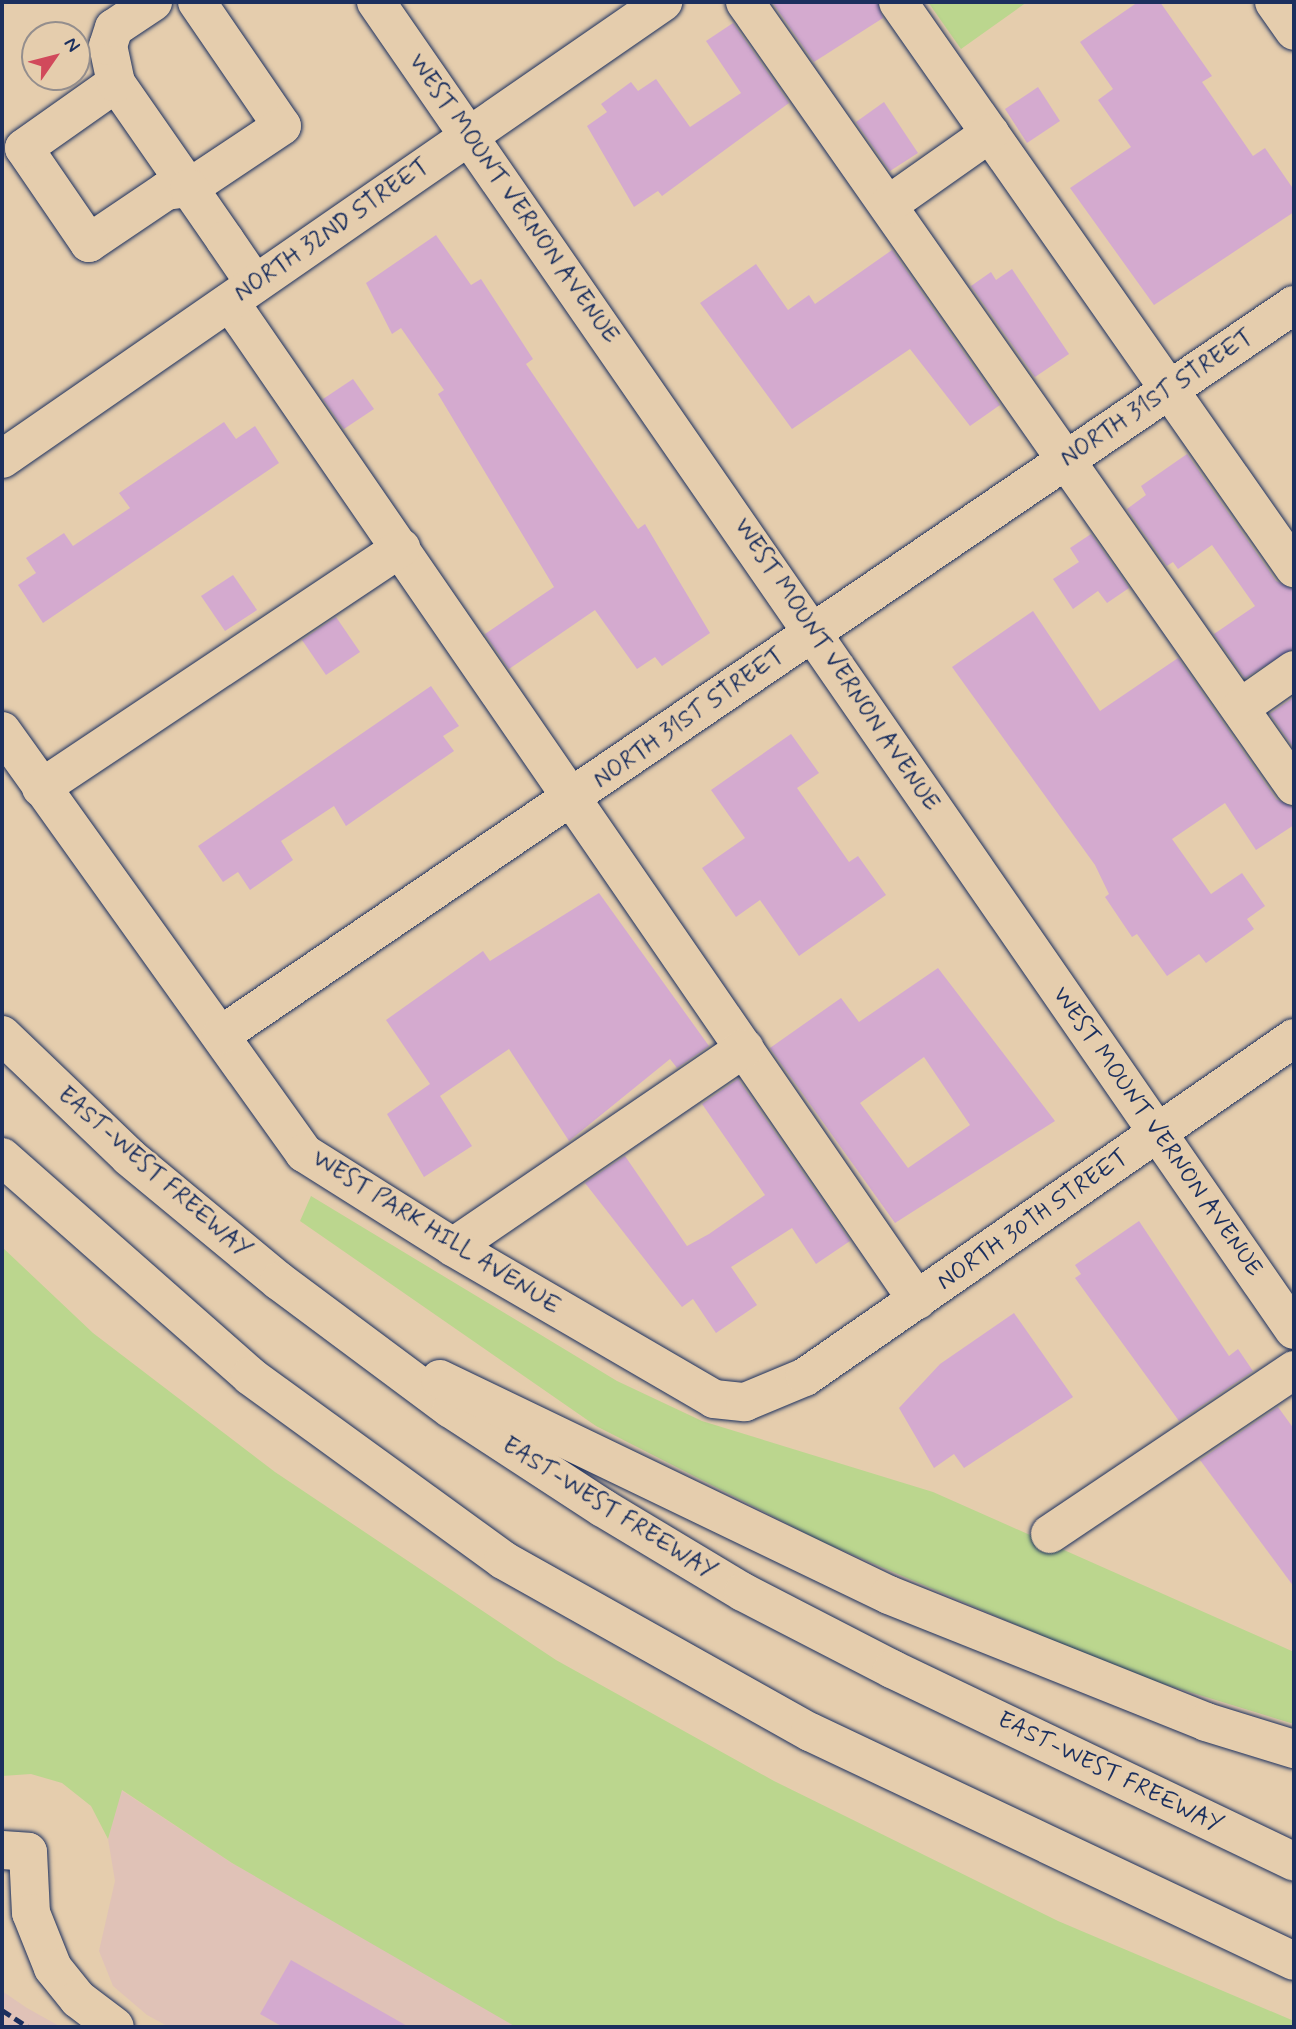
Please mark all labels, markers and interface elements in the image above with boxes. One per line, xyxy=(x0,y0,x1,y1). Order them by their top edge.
north arrow xyxy=(21,21,91,91)
text: N xyxy=(58,32,86,57)
street label: WEST MOUNT VERNON AVENUE xyxy=(401,47,625,351)
street label: NORTH 32ND STREET xyxy=(228,151,436,309)
street label: NORTH 31ST STREET xyxy=(1054,322,1260,474)
street label: WEST MOUNT VERNON AVENUE xyxy=(726,511,946,819)
street label: NORTH 31ST STREET xyxy=(587,640,791,796)
street label: WEST MOUNT VERNON AVENUE xyxy=(1045,980,1269,1284)
street label: EAST-WEST FREEWAY xyxy=(51,1081,257,1265)
street label: NORTH 30TH STREET xyxy=(931,1142,1135,1298)
street label: WEST PARK HILL AVENUE xyxy=(307,1145,565,1321)
street label: EAST-WEST FREEWAY xyxy=(497,1431,721,1587)
street label: EAST-WEST FREEWAY xyxy=(993,1706,1227,1840)

